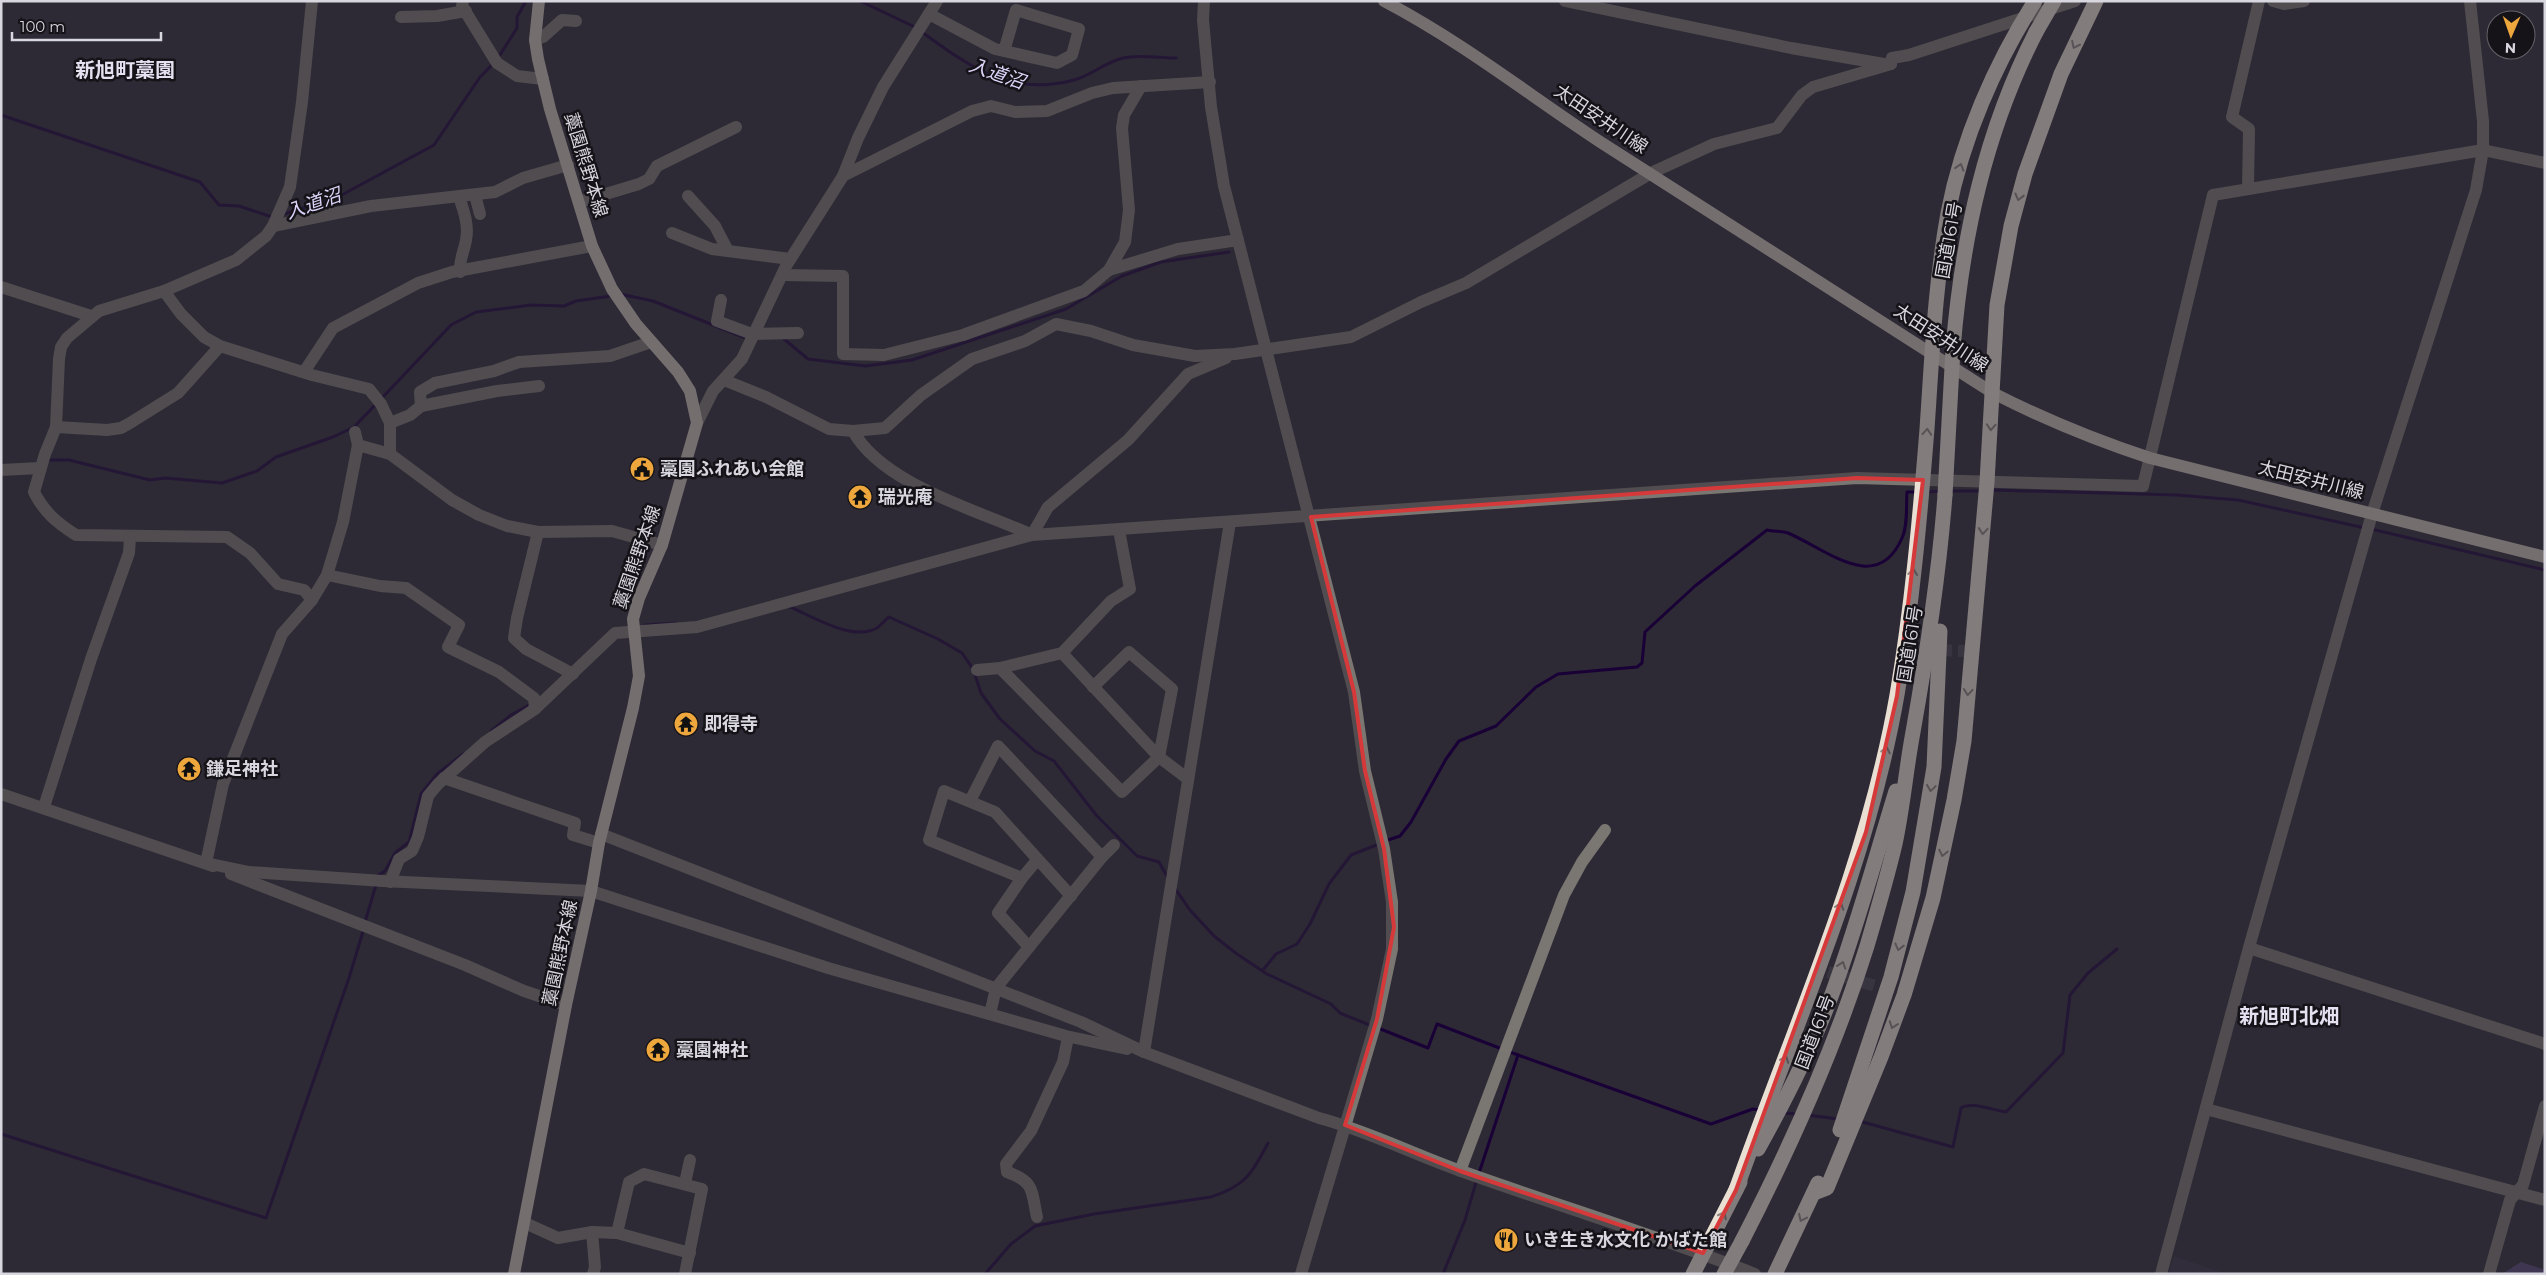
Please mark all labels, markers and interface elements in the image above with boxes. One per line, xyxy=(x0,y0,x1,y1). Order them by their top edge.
scale bar xyxy=(12,10,161,42)
north arrow xyxy=(2486,10,2536,60)
text: 100 m xyxy=(20,17,65,36)
text: N xyxy=(2505,39,2517,57)
one-way arrow xyxy=(2071,40,2081,49)
water label: 入道沼 xyxy=(966,53,1030,95)
district label: 新旭町藁園 xyxy=(75,58,175,82)
street label: 太田安井川線 xyxy=(1550,80,1652,158)
street label: 藁園熊野本線 xyxy=(560,110,612,220)
one-way arrow xyxy=(1954,163,1964,172)
water label: 入道沼 xyxy=(282,182,347,224)
one-way arrow xyxy=(2014,193,2025,202)
street label: 国道161号 xyxy=(1931,200,1967,280)
street label: 太田安井川線 xyxy=(1890,299,1992,377)
one-way arrow xyxy=(1985,424,1996,432)
one-way arrow xyxy=(1921,427,1932,435)
public building icon: 藁園ふれあい会館 xyxy=(629,456,655,482)
street label: 太田安井川線 xyxy=(2256,456,2366,504)
place label: 藁園ふれあい会館 xyxy=(660,458,804,480)
temple icon: 瑞光庵 xyxy=(847,484,873,510)
place label: 瑞光庵 xyxy=(878,486,932,508)
street label: 藁園熊野本線 xyxy=(609,502,665,612)
one-way arrow xyxy=(1978,527,1989,535)
one-way arrow xyxy=(1907,568,1918,576)
street label: 国道161号 xyxy=(1893,604,1927,684)
one-way arrow xyxy=(1963,689,1974,697)
temple icon: 即得寺 xyxy=(673,711,699,737)
place label: 即得寺 xyxy=(704,713,758,735)
one-way arrow xyxy=(1880,746,1891,754)
temple icon: 鎌足神社 xyxy=(176,756,202,782)
place label: 鎌足神社 xyxy=(206,758,278,780)
one-way arrow xyxy=(1927,783,1937,792)
one-way arrow xyxy=(1938,848,1949,857)
street label: 藁園熊野本線 xyxy=(538,898,582,1008)
one-way arrow xyxy=(1834,902,1844,911)
one-way arrow xyxy=(1894,942,1905,951)
one-way arrow xyxy=(1836,961,1846,970)
street label: 国道161号 xyxy=(1791,992,1839,1072)
district label: 新旭町北畑 xyxy=(2239,1004,2339,1028)
one-way arrow xyxy=(1889,1021,1899,1029)
temple icon: 藁園神社 xyxy=(645,1037,671,1063)
place label: 藁園神社 xyxy=(676,1039,748,1061)
one-way arrow xyxy=(1779,1055,1789,1064)
one-way arrow xyxy=(1717,1211,1727,1220)
one-way arrow xyxy=(1799,1212,1809,1221)
restaurant icon: いき生き水文化 かばた館 xyxy=(1493,1227,1519,1253)
place label: いき生き水文化 かばた館 xyxy=(1524,1229,1727,1251)

